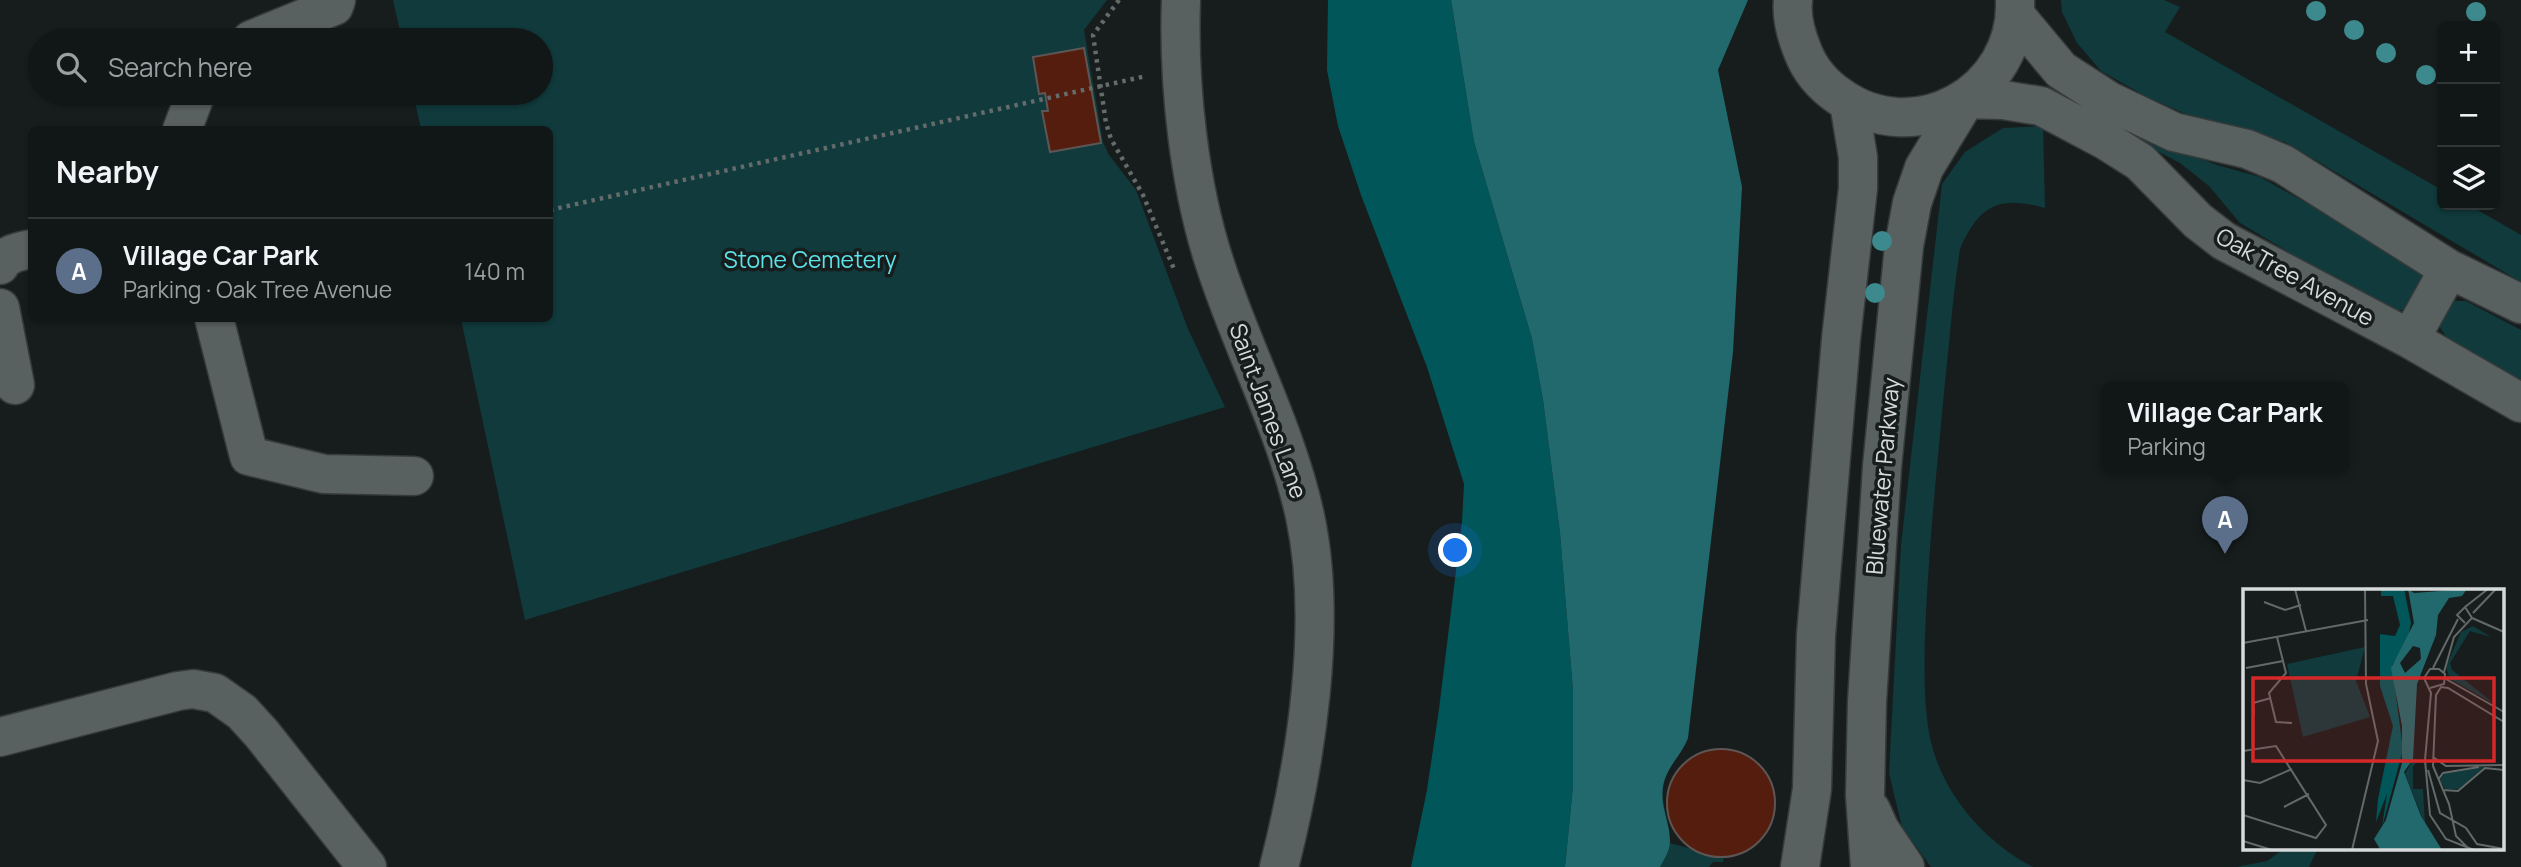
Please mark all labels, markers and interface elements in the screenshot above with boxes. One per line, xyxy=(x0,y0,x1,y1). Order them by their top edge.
map controls xyxy=(2437,21,2500,210)
button: + xyxy=(2437,21,2500,84)
search box xyxy=(28,28,553,105)
icon: search xyxy=(52,48,90,86)
text: Search here xyxy=(108,49,253,85)
button: − xyxy=(2437,84,2500,147)
button: layers xyxy=(2437,147,2500,210)
text: Nearby xyxy=(56,151,159,192)
street label: Oak Tree Avenue xyxy=(2211,219,2380,333)
text: Village Car Park xyxy=(123,237,318,273)
park label: Stone Cemetery xyxy=(723,243,897,275)
text: A xyxy=(71,255,87,287)
text: 140 m xyxy=(464,255,525,287)
text: Parking · Oak Tree Avenue xyxy=(123,273,392,305)
street label: Saint James Lane xyxy=(1222,319,1315,503)
street label: Bluewater Parkway xyxy=(1857,376,1907,576)
popup xyxy=(2101,382,2349,473)
text: Village Car Park xyxy=(2127,394,2323,430)
text: Parking xyxy=(2127,430,2206,462)
pin: A xyxy=(2202,496,2248,554)
your location xyxy=(1438,533,1472,567)
inset map xyxy=(2243,589,2504,850)

